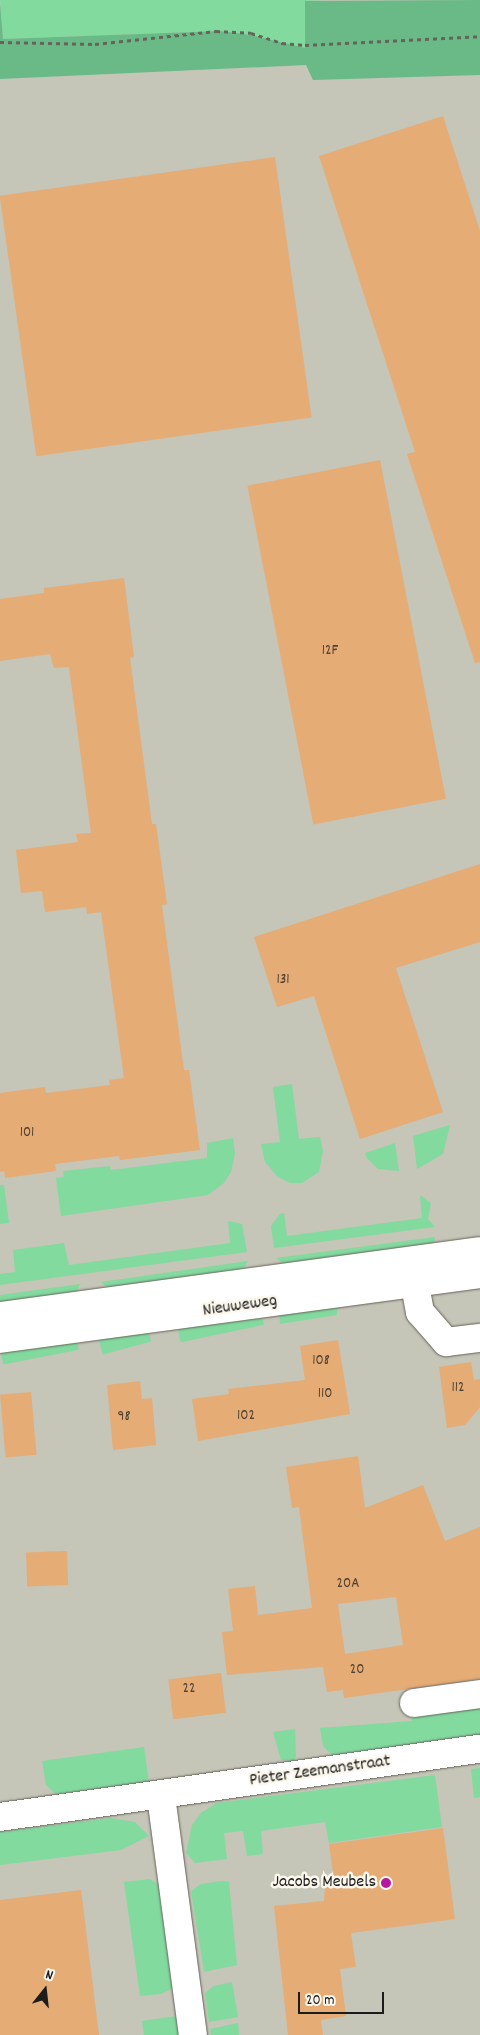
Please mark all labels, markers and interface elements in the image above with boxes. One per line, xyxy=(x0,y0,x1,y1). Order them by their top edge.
house number: 12F xyxy=(322,643,338,661)
house number: 131 xyxy=(276,972,290,990)
house number: 101 xyxy=(20,1125,34,1143)
street label: Nieuweweg xyxy=(201,1291,279,1323)
house number: 108 xyxy=(312,1353,330,1371)
house number: 112 xyxy=(451,1380,465,1398)
house number: 110 xyxy=(318,1386,332,1404)
house number: 102 xyxy=(237,1408,255,1426)
house number: 98 xyxy=(118,1409,130,1427)
house number: 20A xyxy=(337,1576,359,1594)
house number: 20 xyxy=(350,1662,364,1680)
house number: 22 xyxy=(182,1681,196,1699)
street label: Pieter Zeemanstraat xyxy=(248,1751,392,1793)
place label: Jacobs Meubels xyxy=(272,1872,376,1894)
marker: Jacobs Meubels xyxy=(380,1877,392,1889)
north arrow xyxy=(20,1965,70,2015)
text: N xyxy=(43,1965,55,1986)
scale bar xyxy=(300,1982,386,2014)
text: 20 m xyxy=(306,1990,334,2012)

